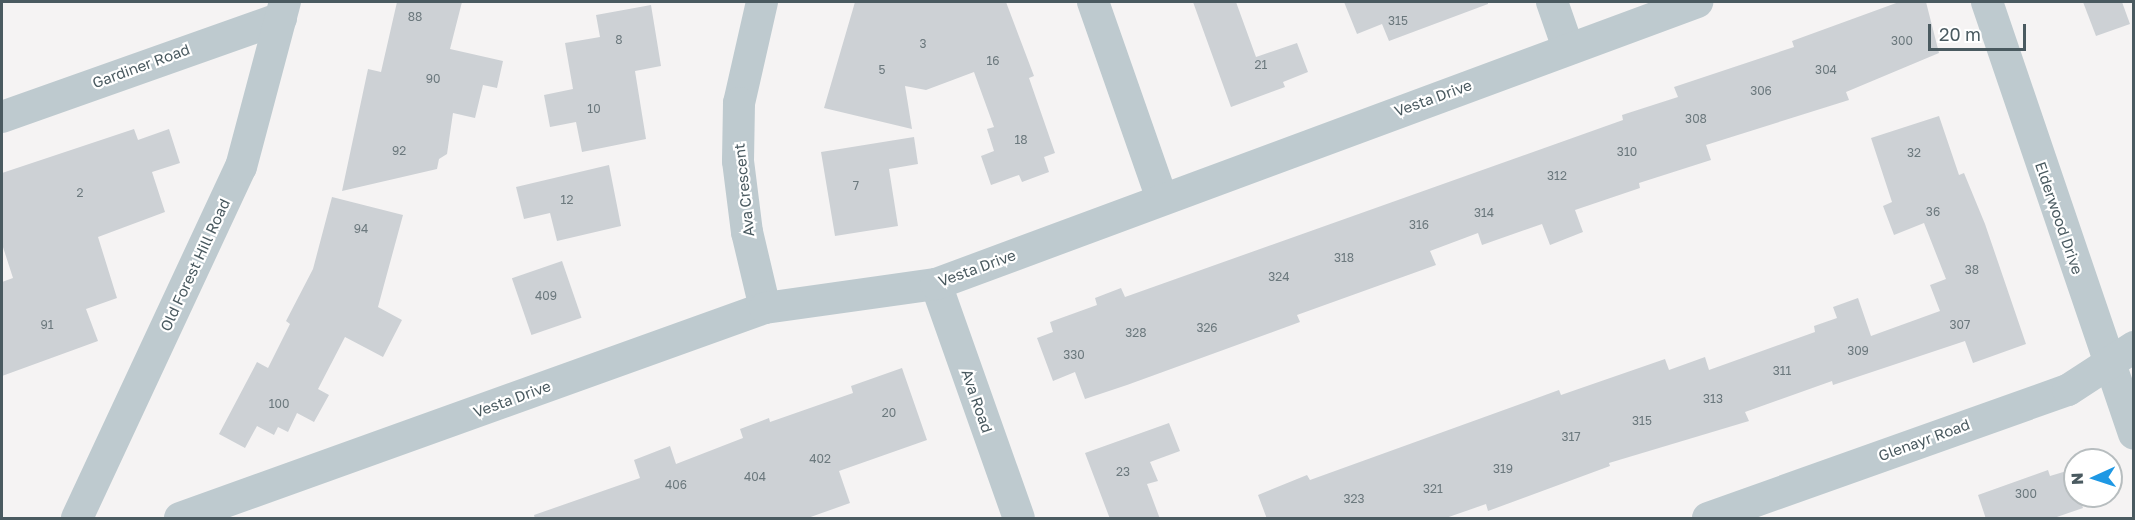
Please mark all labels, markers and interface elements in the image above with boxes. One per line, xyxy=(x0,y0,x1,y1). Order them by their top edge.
house number: 88 xyxy=(408,10,422,24)
scale bar xyxy=(1931,12,2028,50)
house number: 315 xyxy=(1388,14,1408,28)
text: 20 m xyxy=(1939,23,1981,45)
house number: 8 xyxy=(615,33,623,47)
house number: 300 xyxy=(1891,34,1913,48)
house number: 3 xyxy=(919,37,927,51)
street label: Gardiner Road xyxy=(90,40,192,92)
house number: 16 xyxy=(986,54,1000,68)
house number: 21 xyxy=(1255,58,1267,72)
house number: 5 xyxy=(879,63,885,77)
house number: 304 xyxy=(1815,63,1837,77)
house number: 90 xyxy=(426,72,440,86)
street label: Vesta Drive xyxy=(1392,76,1474,120)
house number: 306 xyxy=(1750,84,1772,98)
house number: 10 xyxy=(587,102,601,116)
house number: 308 xyxy=(1685,112,1707,126)
house number: 18 xyxy=(1014,133,1028,147)
street label: Ava Crescent xyxy=(730,142,758,238)
house number: 92 xyxy=(392,144,406,158)
house number: 310 xyxy=(1617,145,1637,159)
house number: 32 xyxy=(1907,146,1921,160)
street label: Elderwood Drive xyxy=(2031,159,2087,277)
house number: 312 xyxy=(1547,169,1567,183)
house number: 7 xyxy=(853,179,859,193)
house number: 2 xyxy=(77,186,83,200)
house number: 12 xyxy=(561,193,573,207)
street label: Old Forest Hill Road xyxy=(156,196,234,334)
house number: 36 xyxy=(1926,205,1940,219)
house number: 314 xyxy=(1474,206,1494,220)
house number: 316 xyxy=(1409,218,1429,232)
house number: 94 xyxy=(354,222,368,236)
street label: Vesta Drive xyxy=(936,246,1018,290)
house number: 318 xyxy=(1334,251,1354,265)
house number: 38 xyxy=(1965,263,1979,277)
house number: 324 xyxy=(1268,270,1290,284)
house number: 409 xyxy=(535,289,557,303)
house number: 91 xyxy=(40,318,54,332)
house number: 307 xyxy=(1950,318,1970,332)
house number: 326 xyxy=(1196,321,1218,335)
house number: 328 xyxy=(1125,326,1147,340)
house number: 309 xyxy=(1847,344,1869,358)
house number: 330 xyxy=(1063,348,1085,362)
house number: 311 xyxy=(1773,364,1791,378)
street label: Ava Road xyxy=(958,367,996,435)
street label: Vesta Drive xyxy=(471,377,553,421)
house number: 313 xyxy=(1703,392,1723,406)
house number: 100 xyxy=(269,397,289,411)
house number: 20 xyxy=(882,406,896,420)
house number: 315 xyxy=(1632,414,1652,428)
street label: Glenayr Road xyxy=(1876,415,1972,465)
house number: 317 xyxy=(1561,430,1581,444)
north arrow xyxy=(2063,448,2123,508)
house number: 402 xyxy=(809,452,831,466)
house number: 319 xyxy=(1493,462,1513,476)
house number: 23 xyxy=(1116,465,1130,479)
house number: 404 xyxy=(744,470,766,484)
text: N xyxy=(2067,472,2087,485)
house number: 406 xyxy=(665,478,687,492)
house number: 321 xyxy=(1423,482,1443,496)
house number: 300 xyxy=(2015,487,2037,501)
house number: 323 xyxy=(1344,492,1364,506)

